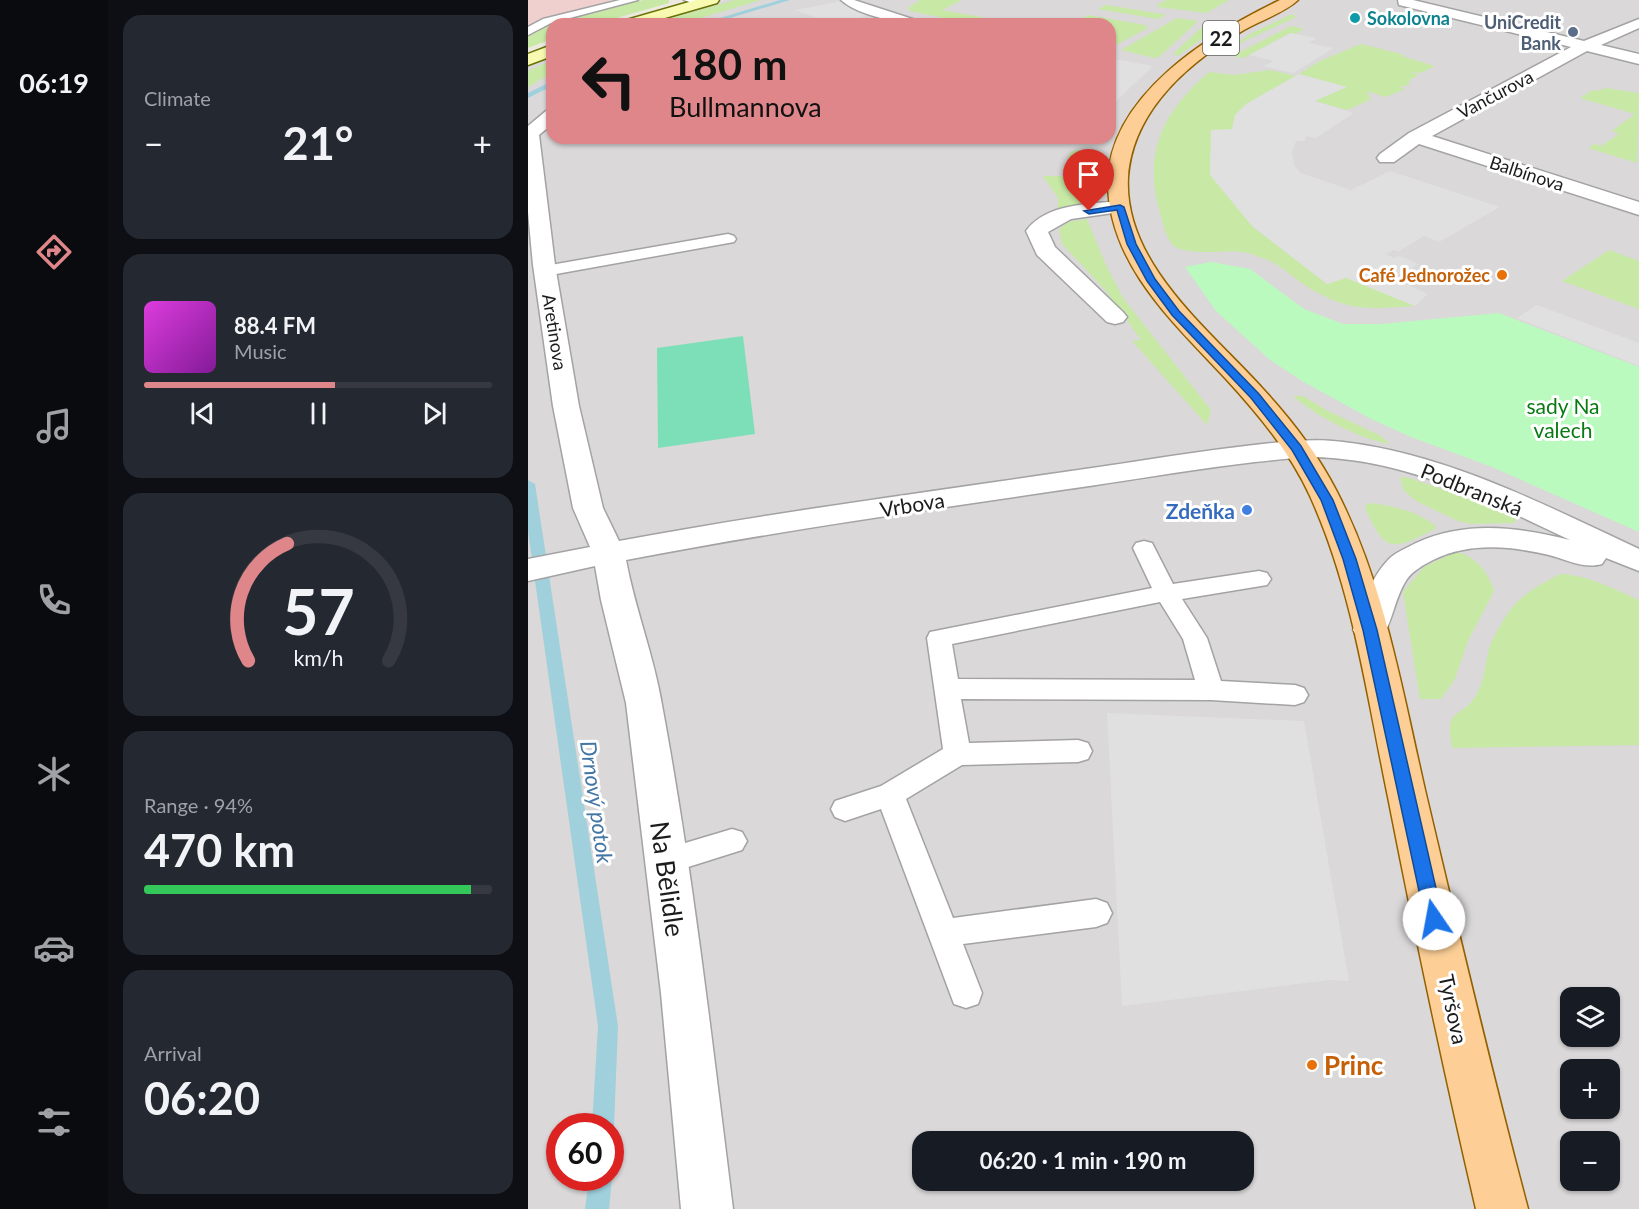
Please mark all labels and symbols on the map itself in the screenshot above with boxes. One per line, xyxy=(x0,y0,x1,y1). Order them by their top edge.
place label: Sokolovna xyxy=(1367,7,1450,29)
marker: Sokolovna xyxy=(1348,11,1362,25)
place label: UniCredit Bank xyxy=(1484,11,1561,54)
road number: 22 xyxy=(1203,21,1239,55)
marker: UniCredit Bank xyxy=(1566,25,1580,39)
street label: Vančurova xyxy=(1453,65,1537,123)
pin xyxy=(1063,149,1114,211)
street label: Balbínova xyxy=(1487,151,1567,195)
place label: Café Jednorožec xyxy=(1359,264,1490,286)
marker: Café Jednorožec xyxy=(1495,268,1509,282)
street label: Aretinova xyxy=(538,292,572,372)
park label: sady Na valech xyxy=(1526,393,1600,442)
street label: Podbranská xyxy=(1418,457,1526,521)
street label: Vrbova xyxy=(878,487,946,521)
place label: Zdeňka xyxy=(1166,498,1235,523)
marker: Zdeňka xyxy=(1240,503,1254,517)
water label: Drnový potok xyxy=(575,739,619,866)
street label: Na Bělidle xyxy=(644,819,692,939)
position arrow xyxy=(1402,887,1466,951)
street label: Tyršova xyxy=(1434,972,1474,1046)
place label: Princ xyxy=(1324,1049,1384,1081)
marker: Princ xyxy=(1305,1058,1319,1072)
speed limit sign: 60 xyxy=(546,1113,624,1191)

